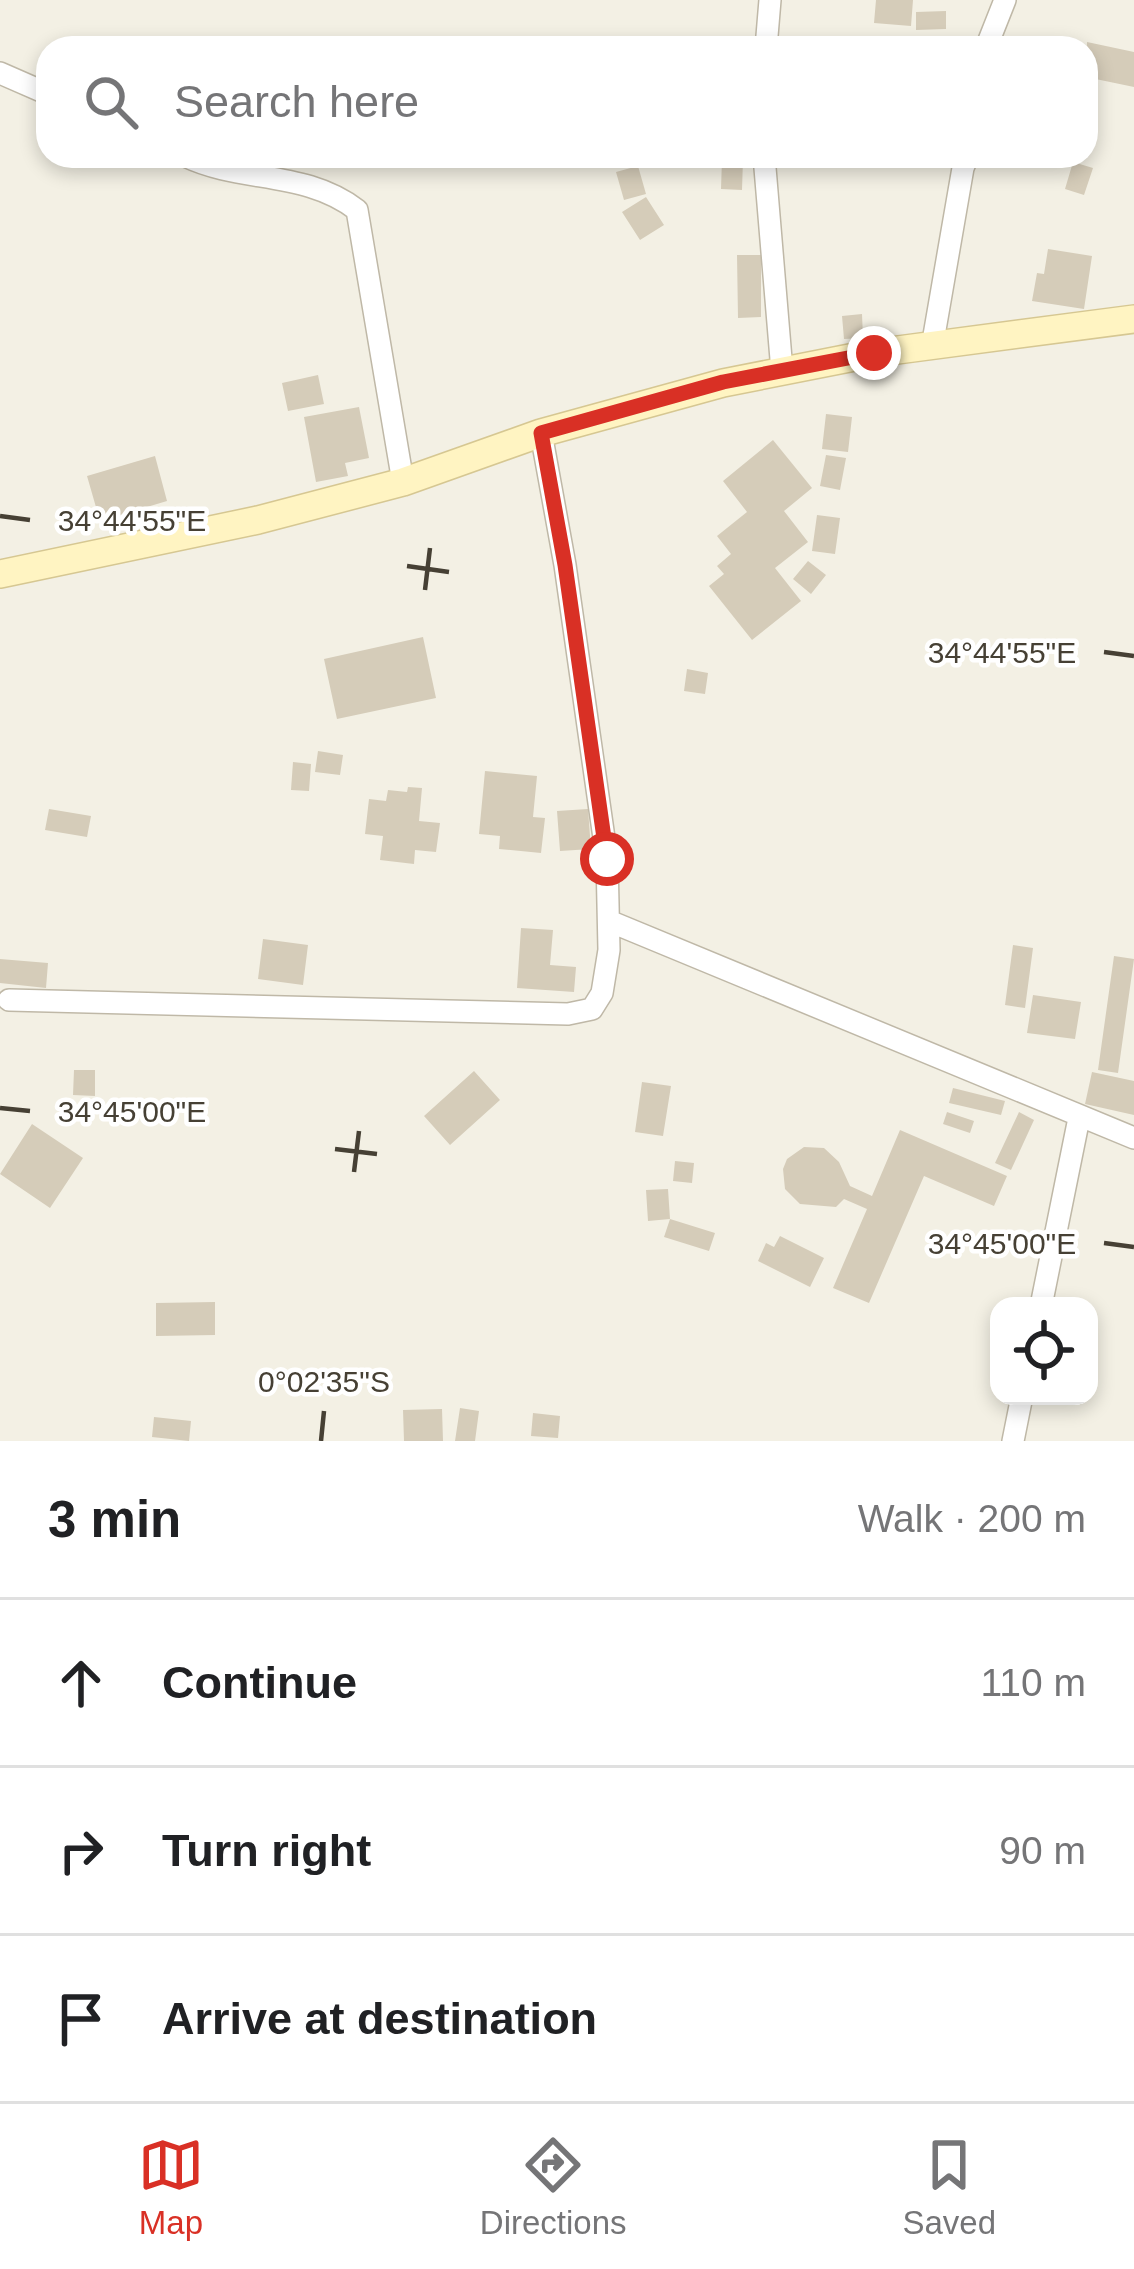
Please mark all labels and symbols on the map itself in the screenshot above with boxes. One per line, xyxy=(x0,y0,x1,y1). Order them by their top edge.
route end xyxy=(847,326,901,380)
text: 34°44'55"E xyxy=(58,504,206,537)
text: 34°44'55"E xyxy=(928,636,1076,669)
route start xyxy=(580,832,634,886)
text: 34°45'00"E xyxy=(58,1095,206,1128)
text: 34°45'00"E xyxy=(928,1227,1076,1260)
text: 0°02'35"S xyxy=(258,1365,390,1398)

